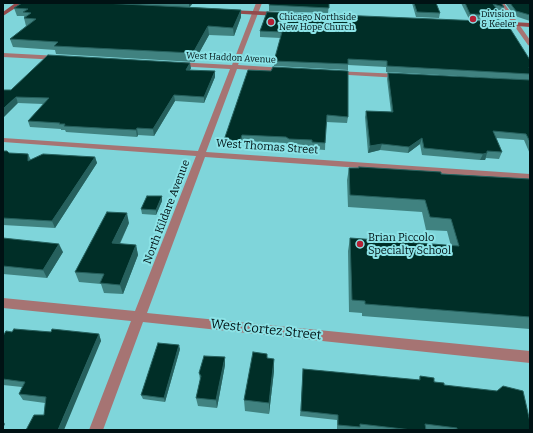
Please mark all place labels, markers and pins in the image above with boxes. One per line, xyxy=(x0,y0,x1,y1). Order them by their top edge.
place label: Division & Keeler xyxy=(481,9,516,30)
place label: Chicago Northside New Hope Church xyxy=(279,12,356,33)
marker: Division & Keeler xyxy=(468,14,478,24)
marker: Chicago Northside New Hope Church xyxy=(266,17,276,27)
place label: Brian Piccolo Specialty School xyxy=(368,231,451,257)
marker: Brian Piccolo Specialty School xyxy=(355,239,365,249)

